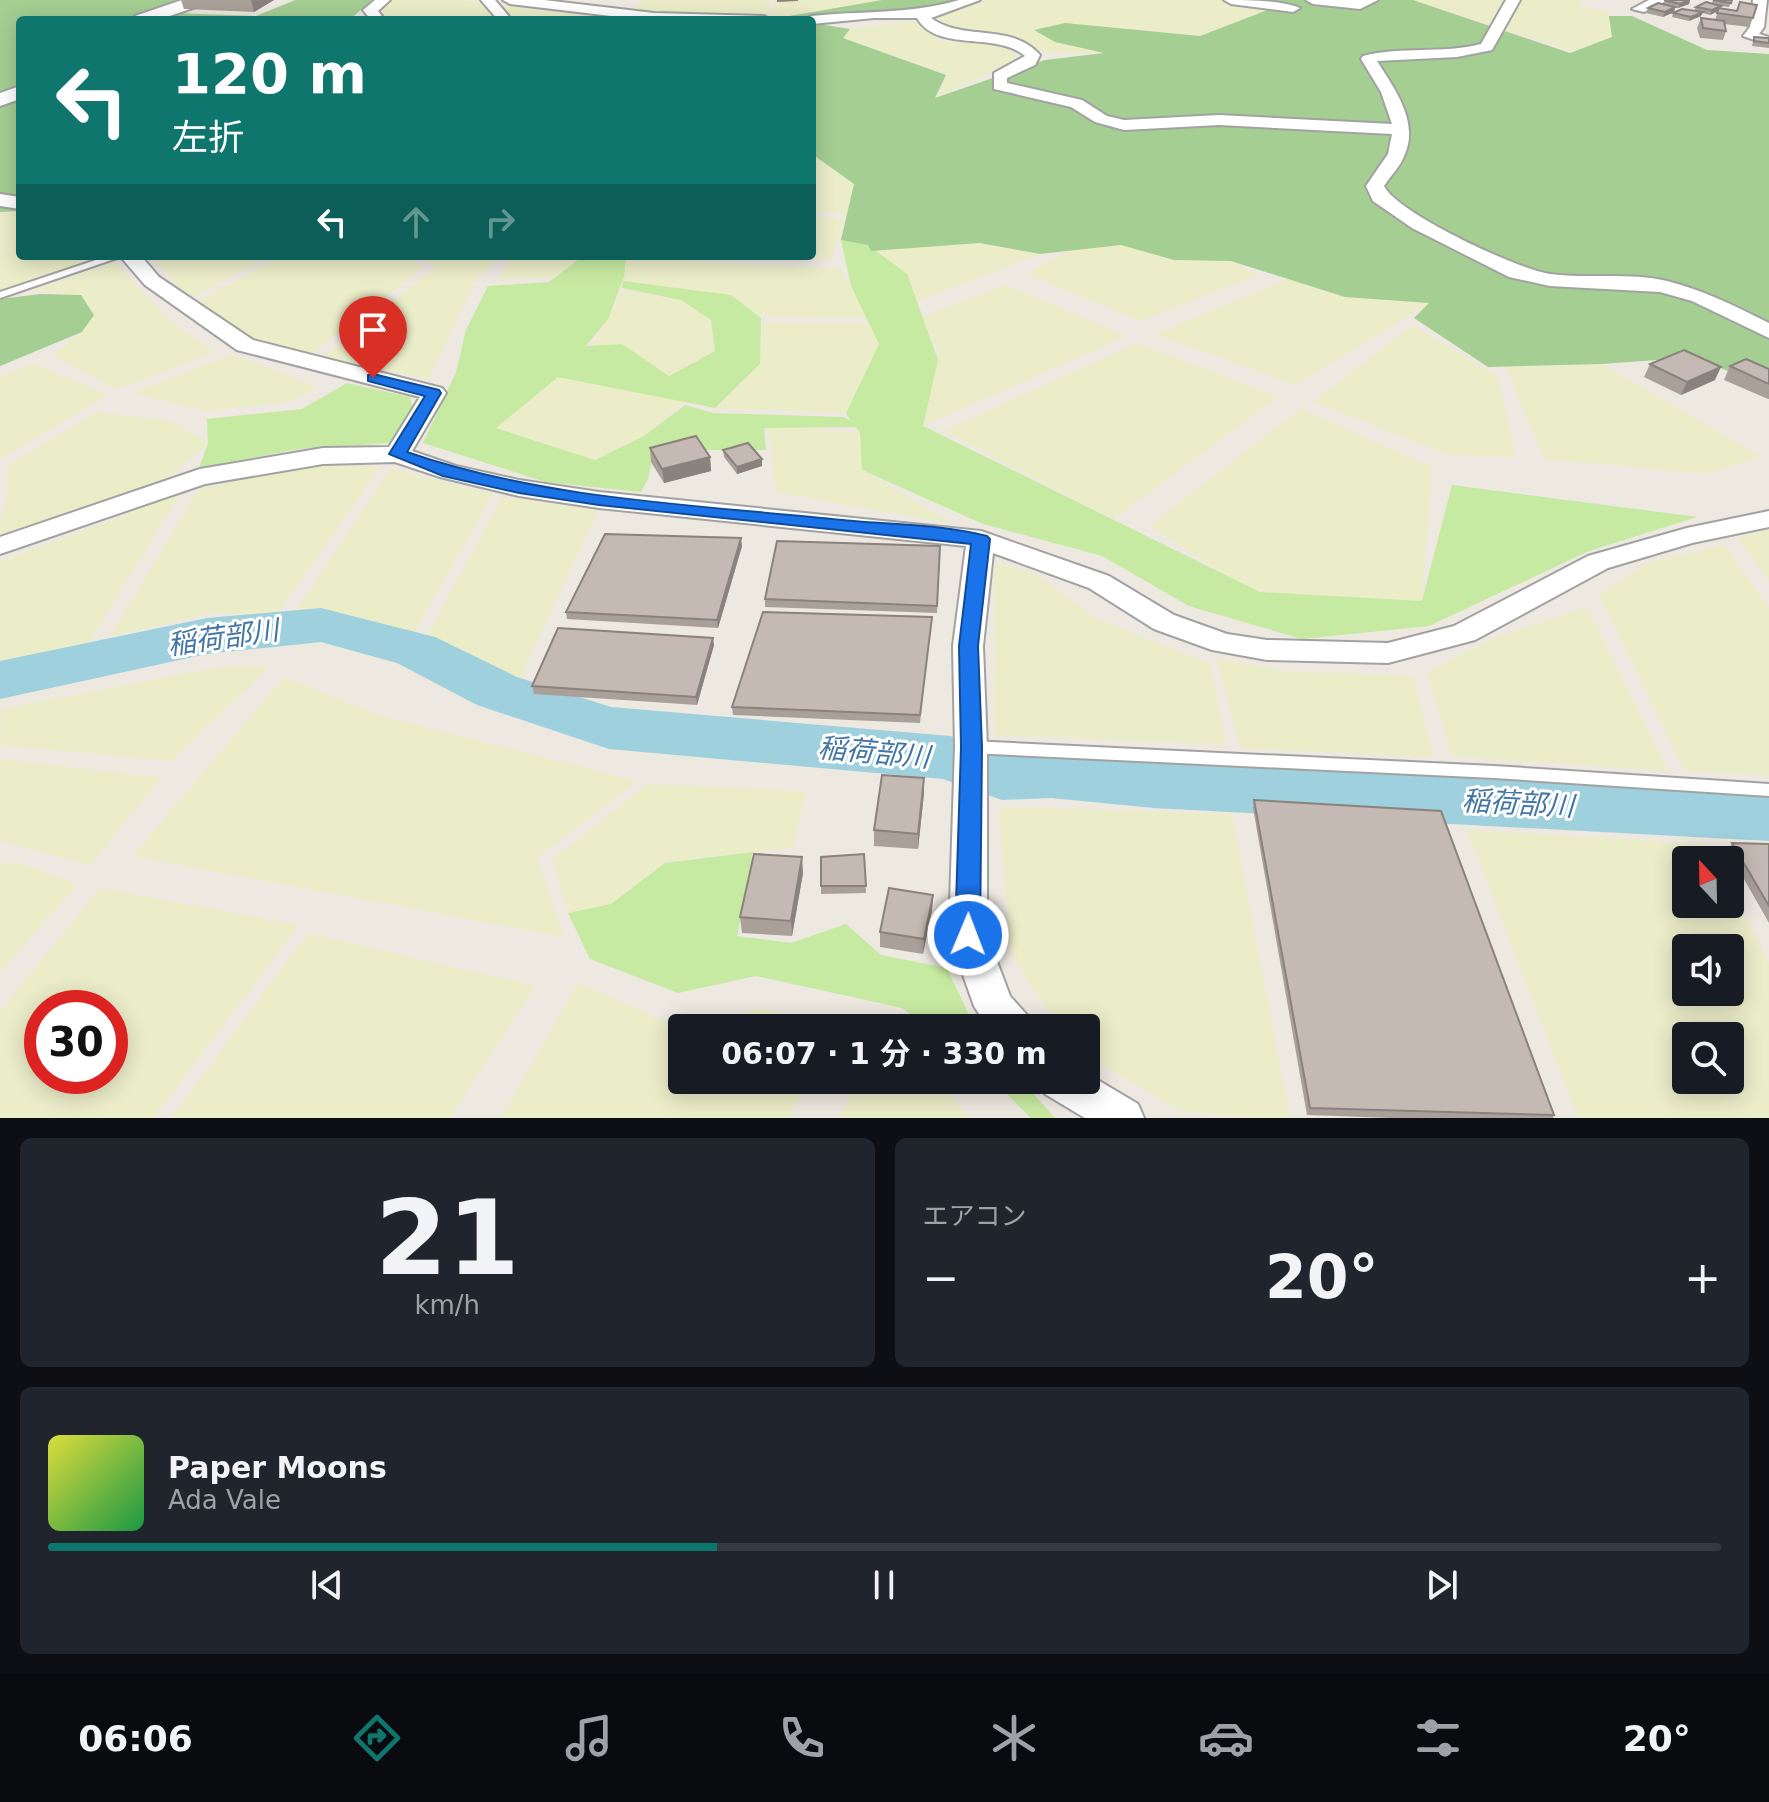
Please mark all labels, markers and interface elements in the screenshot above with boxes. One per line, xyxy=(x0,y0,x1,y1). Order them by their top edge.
text: 120 m xyxy=(172,41,367,106)
icon: left xyxy=(40,48,144,152)
text: 左折 xyxy=(172,117,244,158)
icon: left xyxy=(310,200,354,244)
icon: ahead xyxy=(394,200,438,244)
icon: right xyxy=(478,200,522,244)
pin xyxy=(339,296,407,378)
icon: arrive xyxy=(351,308,395,352)
water label: 稲荷部川 xyxy=(165,613,284,662)
water label: 稲荷部川 xyxy=(817,731,934,774)
water label: 稲荷部川 xyxy=(1461,784,1578,823)
north arrow xyxy=(1672,846,1744,918)
map controls xyxy=(1672,846,1744,1094)
position arrow xyxy=(926,893,1010,977)
button: sound xyxy=(1672,934,1744,1006)
speed limit sign: 30 xyxy=(24,990,128,1094)
button: search xyxy=(1672,1022,1744,1094)
text: 06:07 · 1 分 · 330 m xyxy=(721,1036,1047,1071)
text: 21 xyxy=(375,1177,520,1299)
text: エアコン xyxy=(923,1201,1027,1231)
text: 20° xyxy=(1265,1242,1379,1312)
text: − xyxy=(923,1252,959,1303)
text: + xyxy=(1684,1252,1721,1303)
text: km/h xyxy=(414,1290,480,1320)
text: Paper Moons xyxy=(168,1450,387,1485)
text: Ada Vale xyxy=(168,1485,281,1515)
icon: previous xyxy=(305,1563,349,1607)
icon: pause xyxy=(862,1563,906,1607)
icon: next xyxy=(1420,1563,1464,1607)
icon: directions xyxy=(349,1710,405,1766)
icon: music xyxy=(561,1710,617,1766)
icon: phone xyxy=(774,1710,830,1766)
icon: climate xyxy=(986,1710,1042,1766)
icon: car xyxy=(1198,1710,1254,1766)
icon: filters xyxy=(1410,1710,1466,1766)
text: 06:06 xyxy=(78,1718,193,1759)
text: 20° xyxy=(1623,1718,1691,1759)

